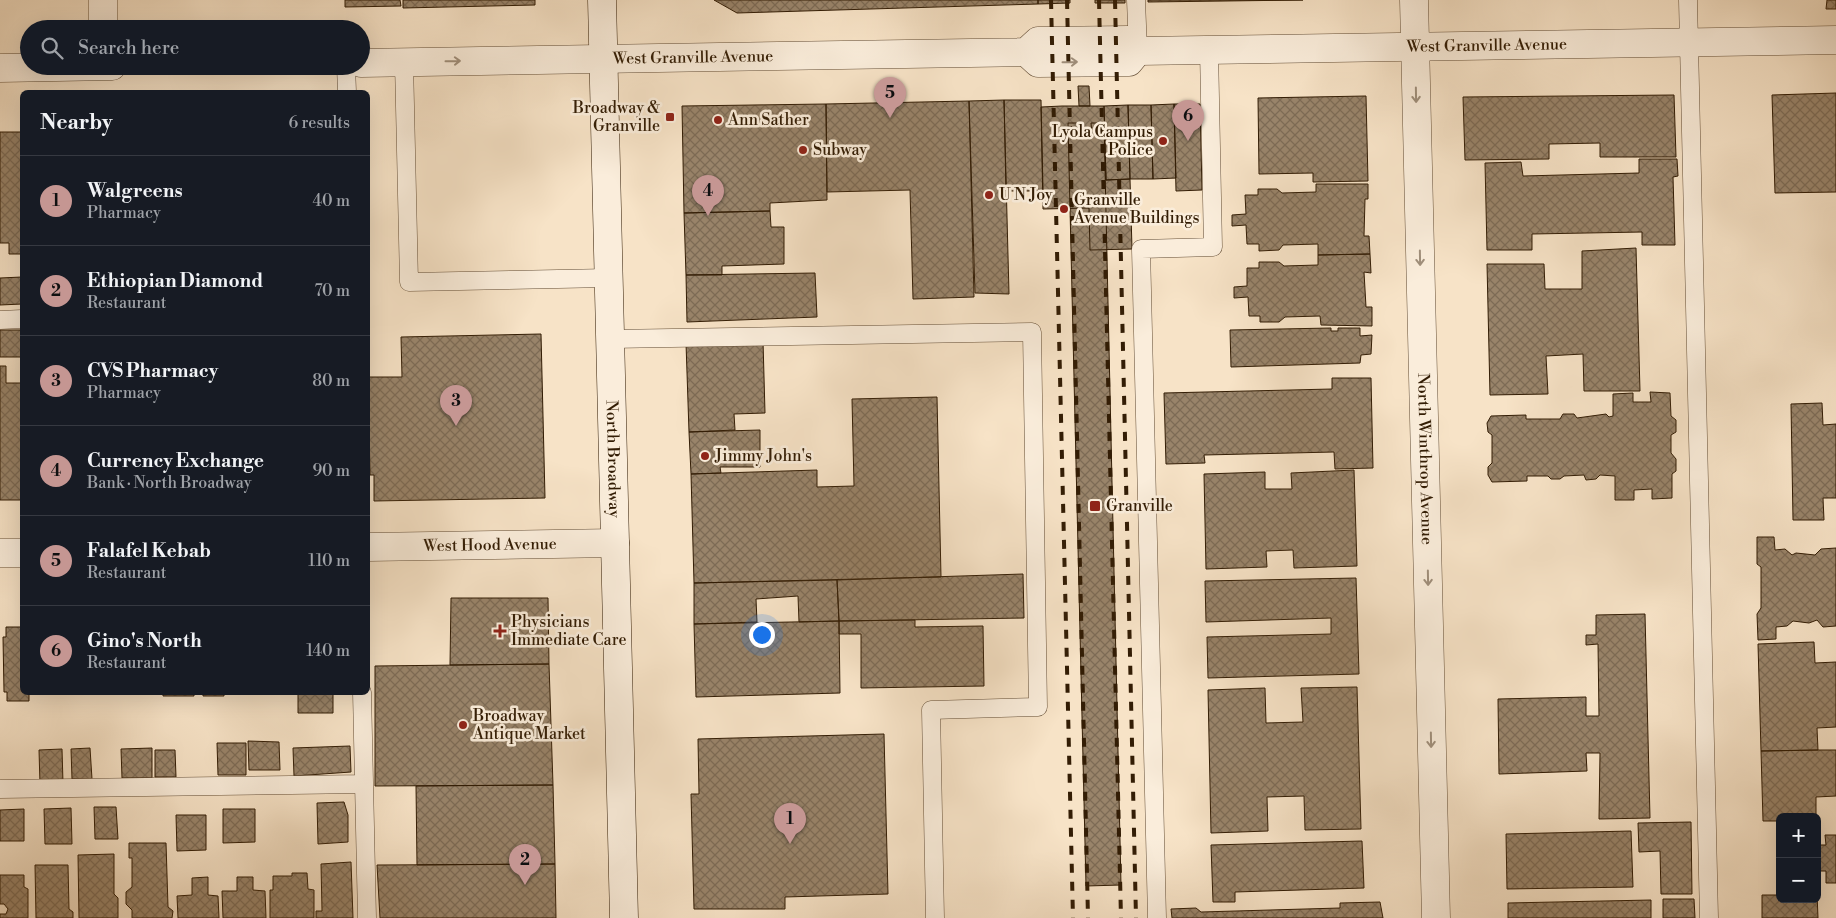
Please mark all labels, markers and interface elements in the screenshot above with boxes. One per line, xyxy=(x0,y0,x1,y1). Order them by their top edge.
search box xyxy=(20,20,370,75)
icon: search xyxy=(38,34,66,62)
street label: West Granville Avenue xyxy=(1405,34,1567,57)
text: Search here xyxy=(78,36,179,60)
street label: West Granville Avenue xyxy=(611,46,774,69)
one-way arrow xyxy=(445,57,461,66)
one-way arrow xyxy=(1062,57,1078,67)
pin: 5 xyxy=(874,77,906,118)
one-way arrow xyxy=(1411,86,1421,103)
place label: Broadway & Granville xyxy=(572,98,660,136)
pin: 6 xyxy=(1172,100,1204,141)
text: Nearby xyxy=(40,110,113,136)
place label: Ann Sather xyxy=(727,110,809,130)
marker: Broadway & Granville xyxy=(664,111,676,123)
text: 6 results xyxy=(289,113,350,133)
marker: Ann Sather xyxy=(712,114,724,126)
place label: Lyola Campus Police xyxy=(1052,122,1153,160)
marker: Lyola Campus Police xyxy=(1157,135,1169,147)
place label: Subway xyxy=(813,140,867,160)
marker: Subway xyxy=(797,144,809,156)
pin: 4 xyxy=(692,175,724,216)
text: Walgreens xyxy=(87,179,183,203)
place label: U N Joy xyxy=(999,185,1053,205)
marker: U N Joy xyxy=(983,189,995,201)
place label: Granville Avenue Buildings xyxy=(1073,190,1200,228)
text: 1 xyxy=(52,191,60,211)
text: 40 m xyxy=(313,191,350,211)
text: Pharmacy xyxy=(87,203,161,223)
marker: Granville Avenue Buildings xyxy=(1058,203,1070,215)
one-way arrow xyxy=(1415,249,1425,265)
text: Ethiopian Diamond xyxy=(87,269,263,293)
text: 2 xyxy=(51,281,61,301)
text: 70 m xyxy=(314,281,350,301)
text: Restaurant xyxy=(87,293,166,313)
text: CVS Pharmacy xyxy=(87,359,218,383)
text: 3 xyxy=(51,371,61,391)
text: 80 m xyxy=(312,371,350,391)
street label: North Winthrop Avenue xyxy=(1413,373,1437,545)
text: Pharmacy xyxy=(87,383,161,403)
pin: 3 xyxy=(440,385,472,426)
street label: North Broadway xyxy=(602,400,624,518)
place label: Jimmy John's xyxy=(714,446,812,466)
text: Currency Exchange xyxy=(87,449,264,473)
marker: Jimmy John's xyxy=(699,450,711,462)
text: 4 xyxy=(51,461,61,481)
text: 90 m xyxy=(312,461,350,481)
text: Bank · North Broadway xyxy=(87,473,251,493)
place label: Granville xyxy=(1106,496,1173,516)
marker: Granville xyxy=(1088,499,1102,513)
street label: West Hood Avenue xyxy=(422,534,557,556)
text: Falafel Kebab xyxy=(87,539,211,563)
text: 5 xyxy=(51,551,61,571)
text: 110 m xyxy=(308,551,350,571)
text: Restaurant xyxy=(87,563,166,583)
one-way arrow xyxy=(1423,569,1432,585)
place label: Physicians Immediate Care xyxy=(511,612,627,650)
your location xyxy=(749,622,775,648)
marker: Physicians Immediate Care xyxy=(493,624,507,638)
text: Gino's North xyxy=(87,629,202,653)
text: 6 xyxy=(51,641,61,661)
text: 140 m xyxy=(306,641,350,661)
text: Restaurant xyxy=(87,653,166,673)
place label: Broadway Antique Market xyxy=(472,706,586,744)
marker: Broadway Antique Market xyxy=(457,719,469,731)
one-way arrow xyxy=(1427,732,1436,748)
pin: 1 xyxy=(774,803,806,844)
map controls xyxy=(1776,813,1821,903)
button: + xyxy=(1776,813,1821,858)
pin: 2 xyxy=(509,844,541,885)
button: − xyxy=(1776,858,1821,903)

